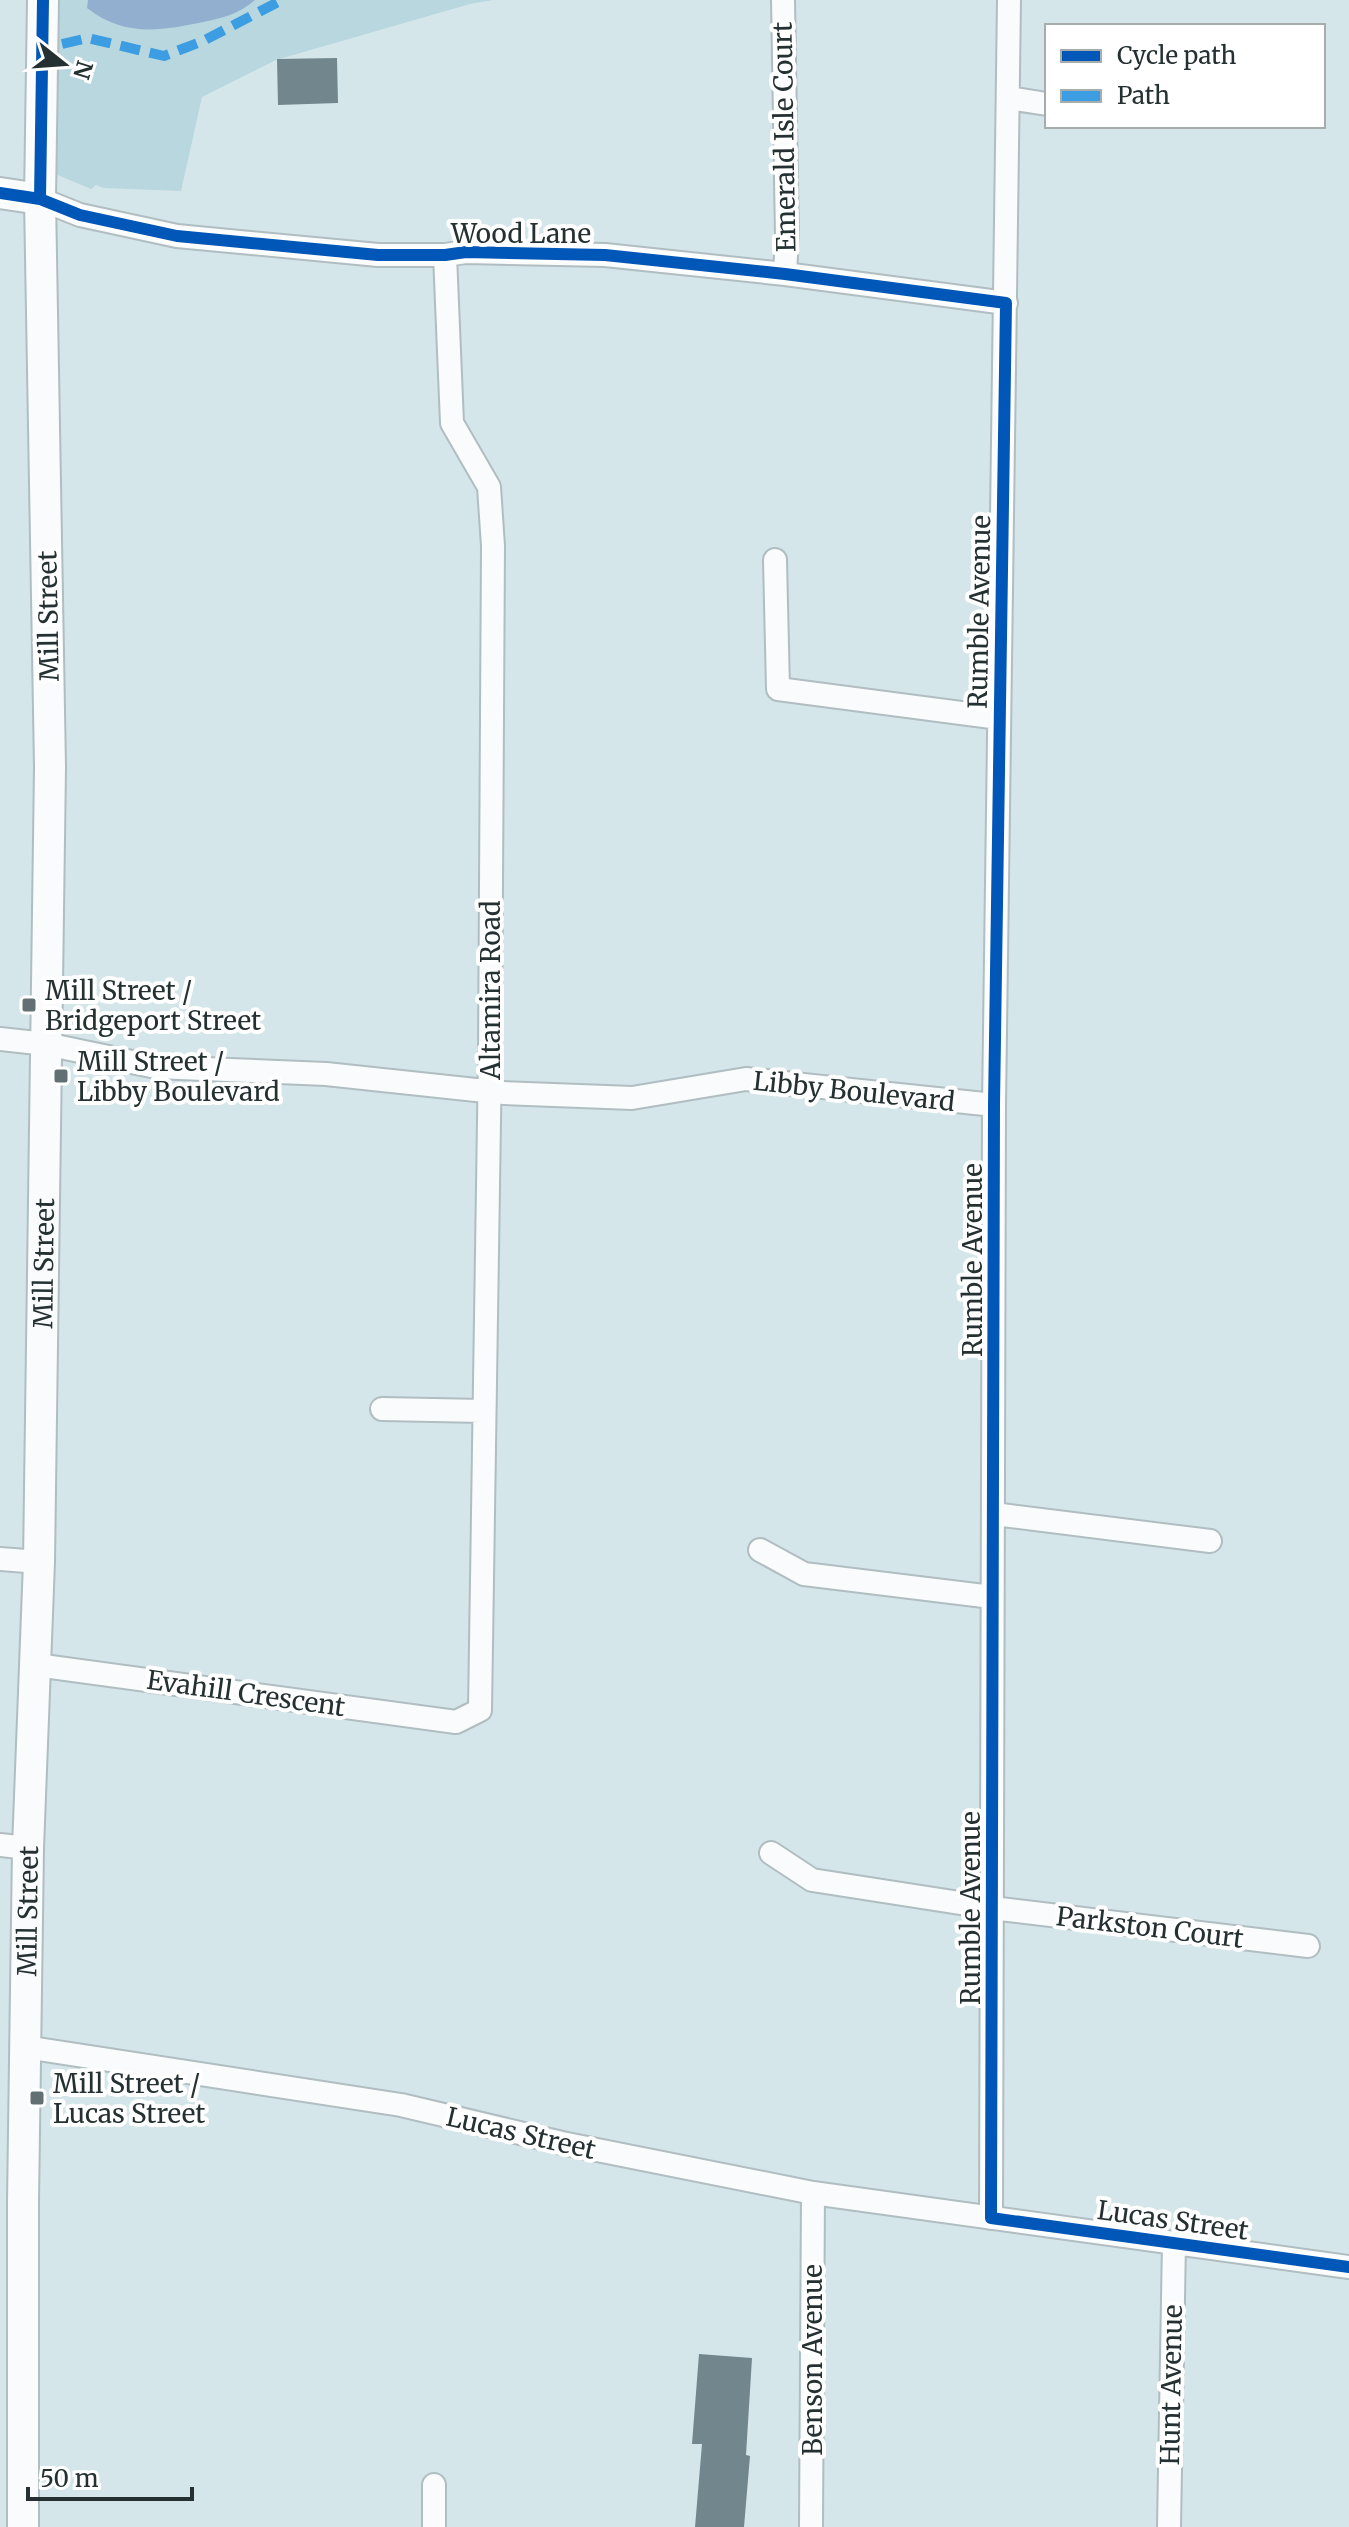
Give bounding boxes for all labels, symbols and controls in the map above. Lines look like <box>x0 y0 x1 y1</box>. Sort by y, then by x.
street label: Emerald Isle Court <box>765 21 803 253</box>
north arrow <box>24 24 104 104</box>
legend <box>1045 24 1325 128</box>
text: Cycle path <box>1117 40 1236 71</box>
text: N <box>67 57 99 83</box>
text: Path <box>1117 80 1170 111</box>
street label: Wood Lane <box>450 217 591 250</box>
street label: Rumble Avenue <box>961 515 997 709</box>
street label: Mill Street <box>30 550 66 682</box>
street label: Altamira Road <box>474 900 507 1081</box>
place label: Mill Street / Bridgeport Street <box>45 974 261 1037</box>
marker: Mill Street / Bridgeport Street <box>20 996 38 1014</box>
place label: Mill Street / Libby Boulevard <box>77 1045 280 1108</box>
street label: Libby Boulevard <box>751 1064 957 1118</box>
marker: Mill Street / Libby Boulevard <box>52 1067 70 1085</box>
street label: Rumble Avenue <box>956 1163 989 1357</box>
street label: Mill Street <box>26 1198 61 1329</box>
street label: Evahill Crescent <box>145 1663 347 1723</box>
street label: Rumble Avenue <box>954 1811 987 2005</box>
street label: Mill Street <box>10 1845 45 1977</box>
street label: Parkston Court <box>1054 1899 1246 1955</box>
place label: Mill Street / Lucas Street <box>53 2067 205 2130</box>
marker: Mill Street / Lucas Street <box>28 2089 46 2107</box>
street label: Lucas Street <box>443 2100 599 2166</box>
street label: Lucas Street <box>1095 2193 1251 2247</box>
street label: Benson Avenue <box>796 2264 829 2456</box>
street label: Hunt Avenue <box>1153 2304 1189 2466</box>
scale bar <box>28 2451 192 2501</box>
text: 50 m <box>40 2463 99 2494</box>

